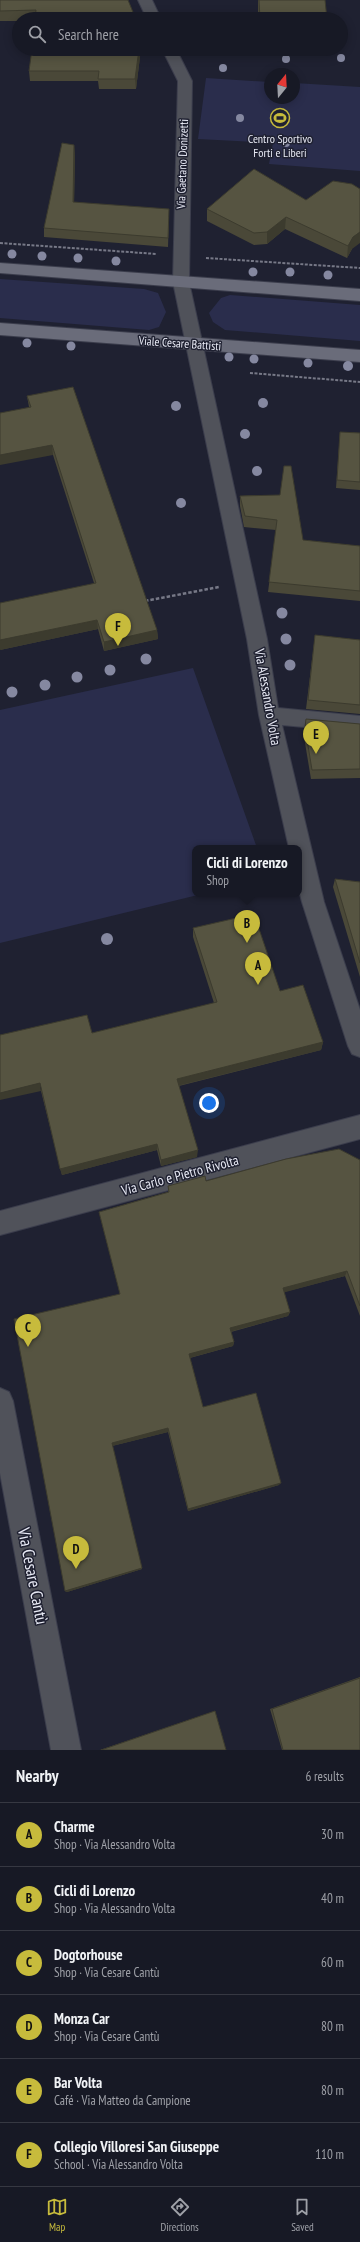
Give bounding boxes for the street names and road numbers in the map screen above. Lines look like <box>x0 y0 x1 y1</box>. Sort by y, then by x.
street label: Via Gaetano Donizetti <box>173 119 191 210</box>
street label: Viale Cesare Battisti <box>137 333 222 353</box>
street label: Via Alessandro Volta <box>250 646 285 747</box>
street label: Via Carlo e Pietro Rivolta <box>118 1151 241 1200</box>
street label: Via Cesare Cantù <box>13 1525 53 1626</box>

